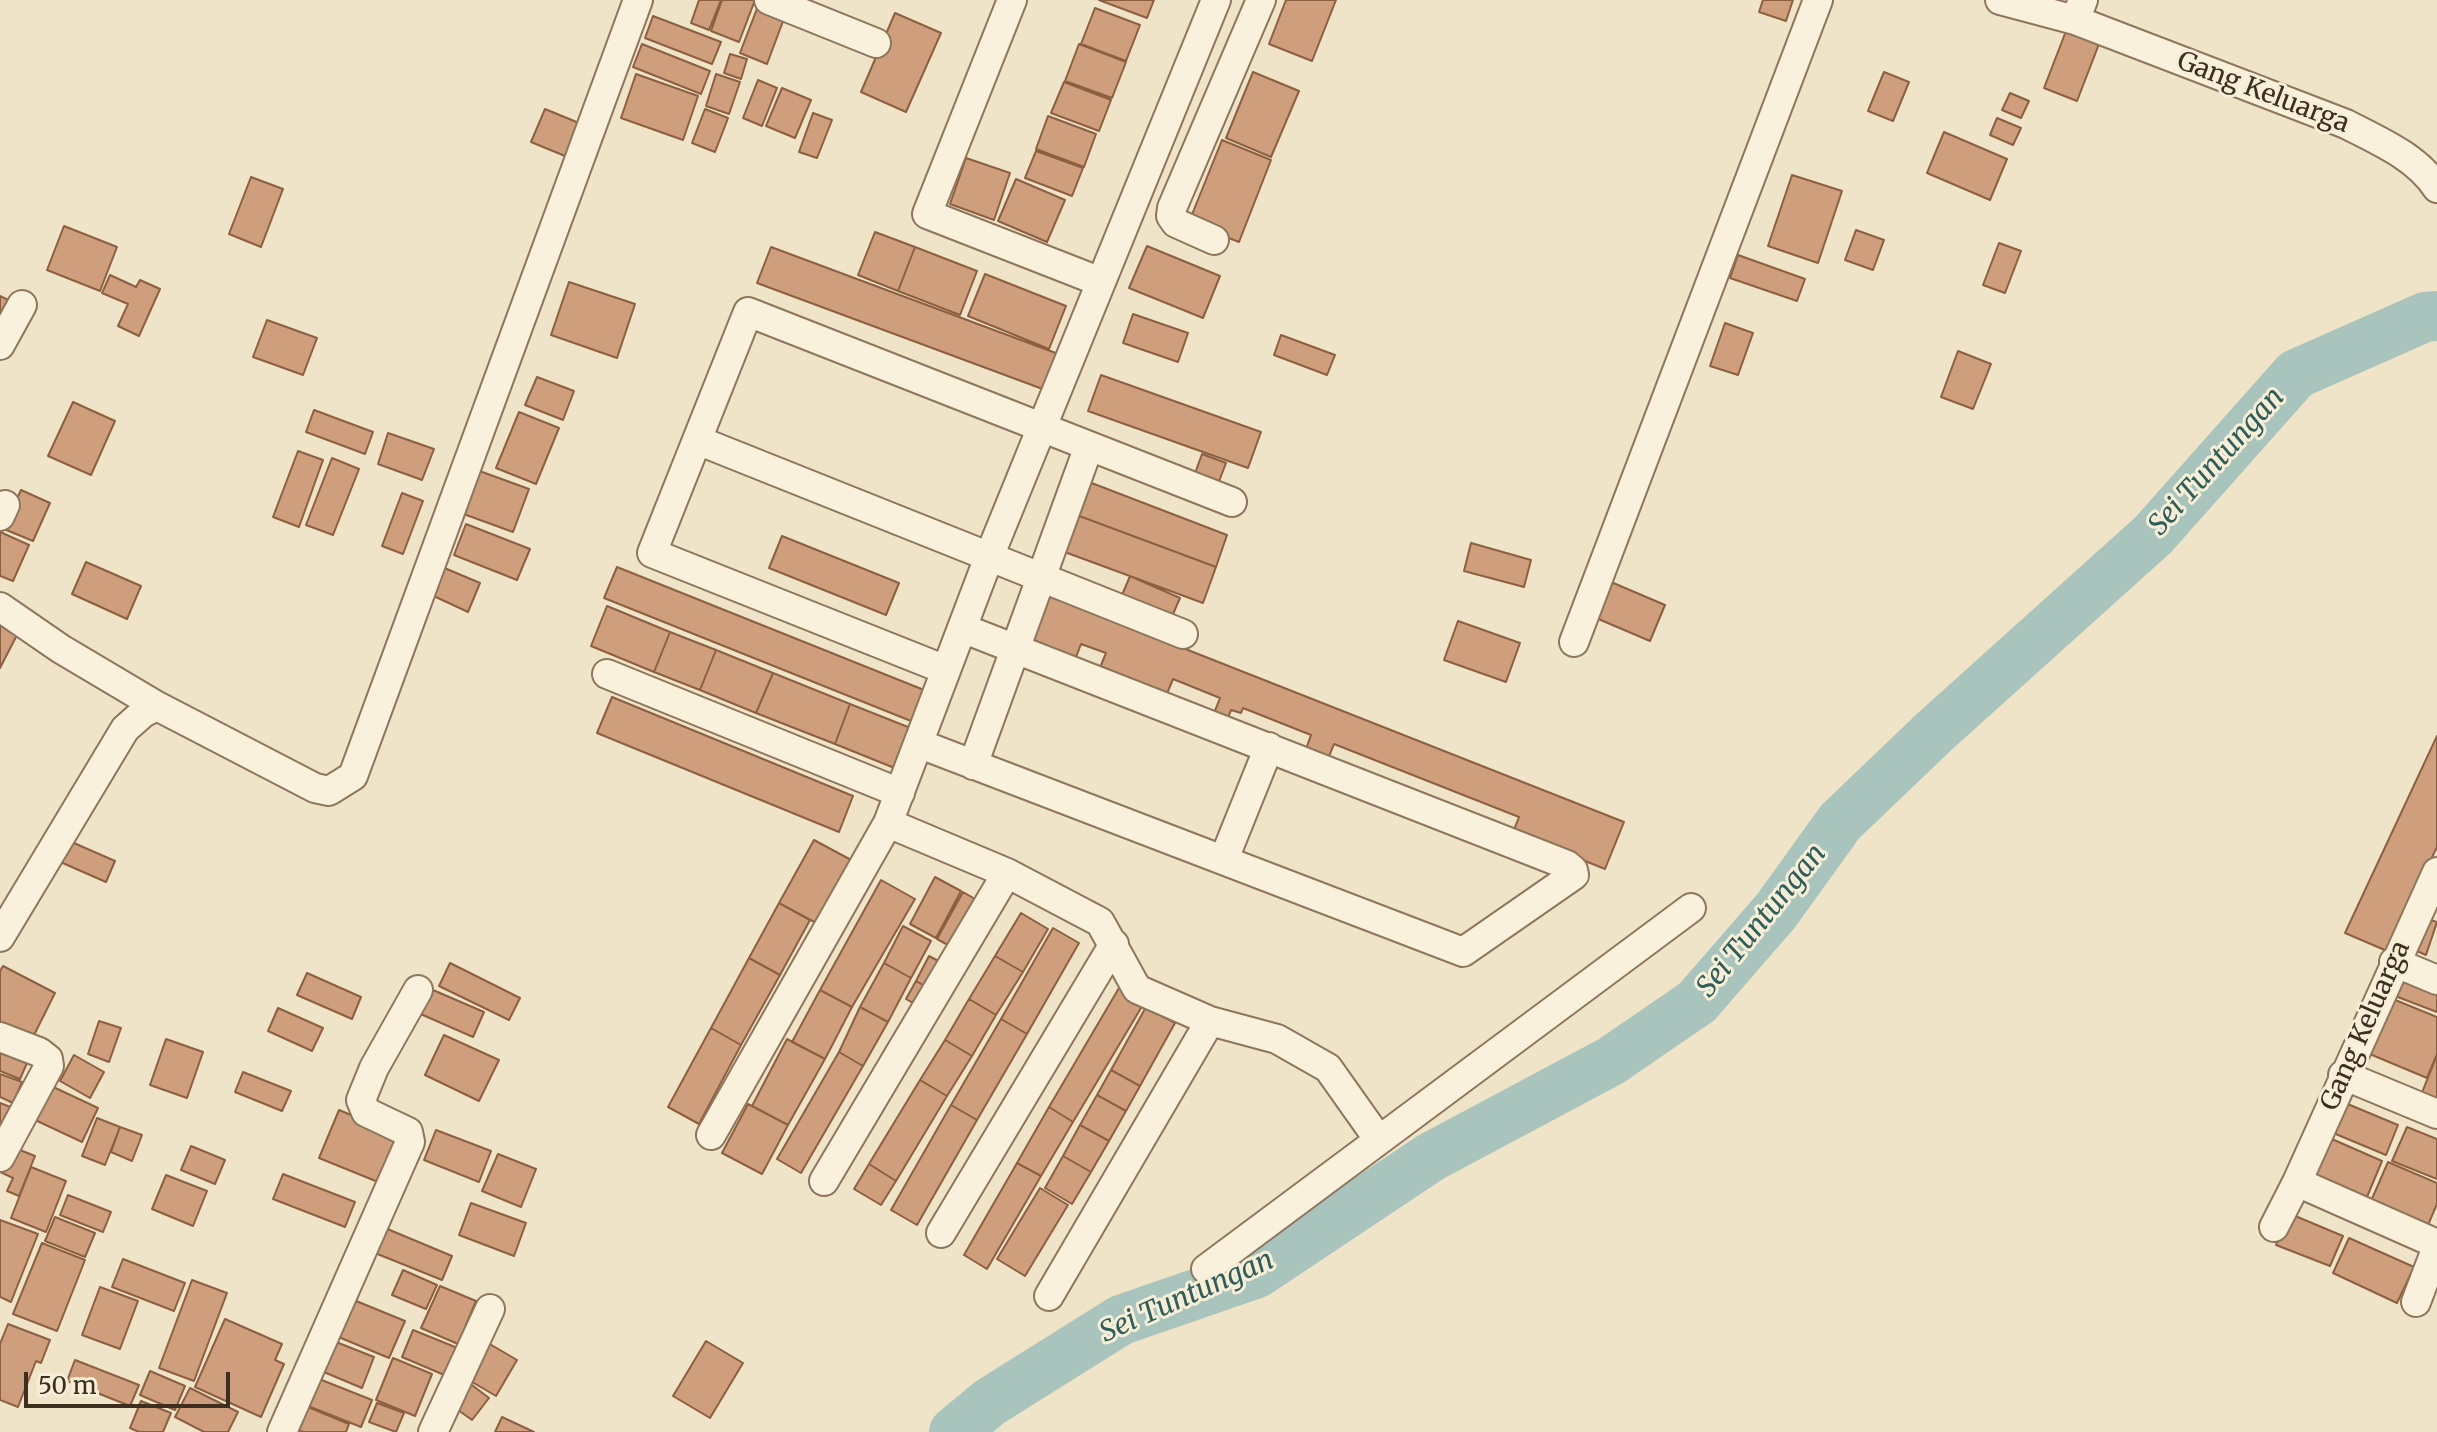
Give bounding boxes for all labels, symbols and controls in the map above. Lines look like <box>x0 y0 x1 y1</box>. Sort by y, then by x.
street label: Gang Keluarga <box>2172 46 2354 140</box>
water label: Sei Tuntungan <box>2142 381 2292 543</box>
water label: Sei Tuntungan <box>1690 838 1834 1004</box>
street label: Gang Keluarga <box>2315 937 2417 1115</box>
water label: Sei Tuntungan <box>1095 1244 1279 1350</box>
scale bar <box>28 1356 234 1406</box>
text: 50 m <box>38 1370 97 1401</box>

